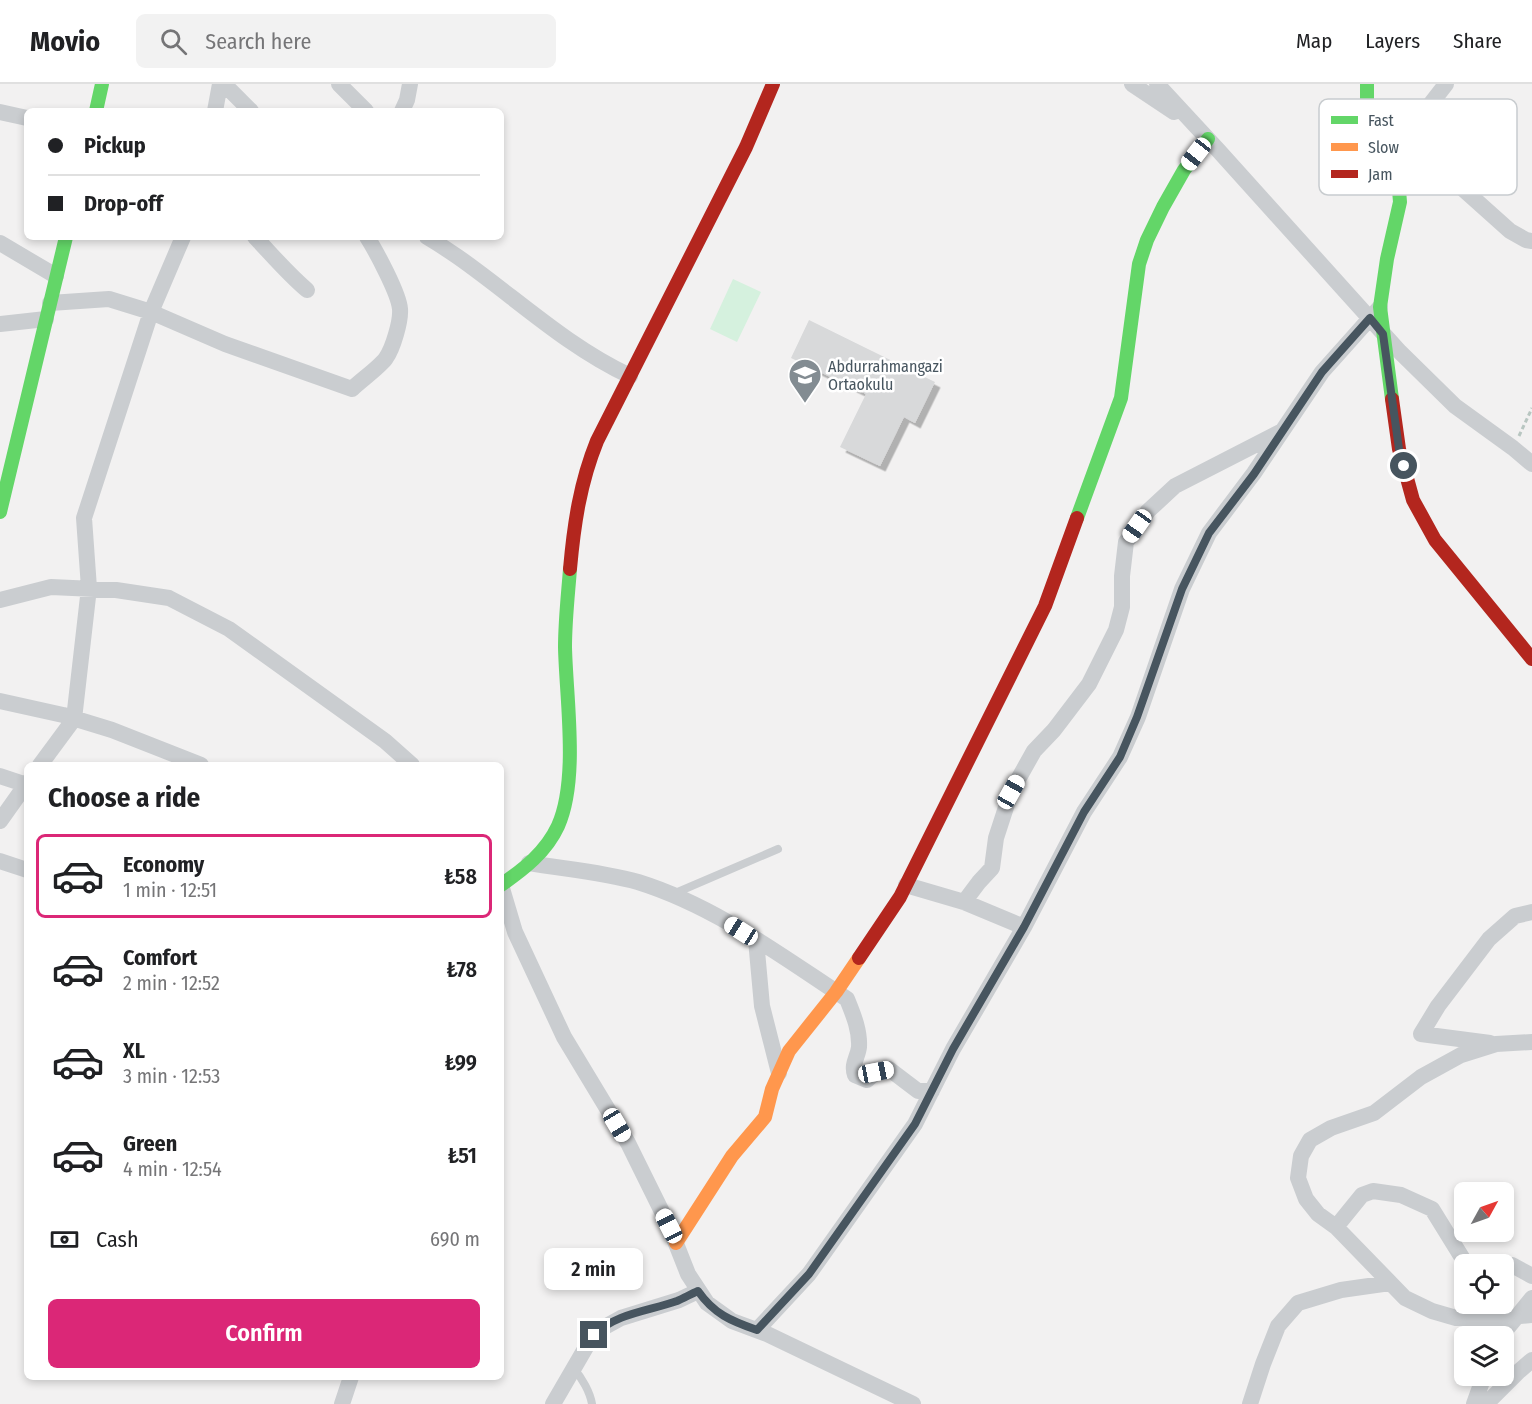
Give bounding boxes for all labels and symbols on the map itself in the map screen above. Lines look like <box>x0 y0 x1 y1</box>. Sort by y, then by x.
legend <box>1319 99 1517 195</box>
text: Fast <box>1368 111 1395 130</box>
car <box>1178 134 1214 174</box>
text: Slow <box>1368 138 1399 157</box>
text: Jam <box>1368 165 1393 184</box>
school or university icon: Abdurrahmangazi Ortaokulu <box>787 357 823 404</box>
place label: Abdurrahmangazi Ortaokulu <box>828 357 943 394</box>
route start <box>1390 452 1417 479</box>
car <box>1119 506 1155 546</box>
car <box>994 772 1028 812</box>
car <box>721 914 761 948</box>
car <box>857 1060 895 1084</box>
car <box>600 1105 634 1145</box>
north arrow <box>1454 1182 1514 1242</box>
car <box>653 1206 685 1246</box>
callout: 2 min <box>544 1248 644 1290</box>
route end <box>580 1321 607 1348</box>

